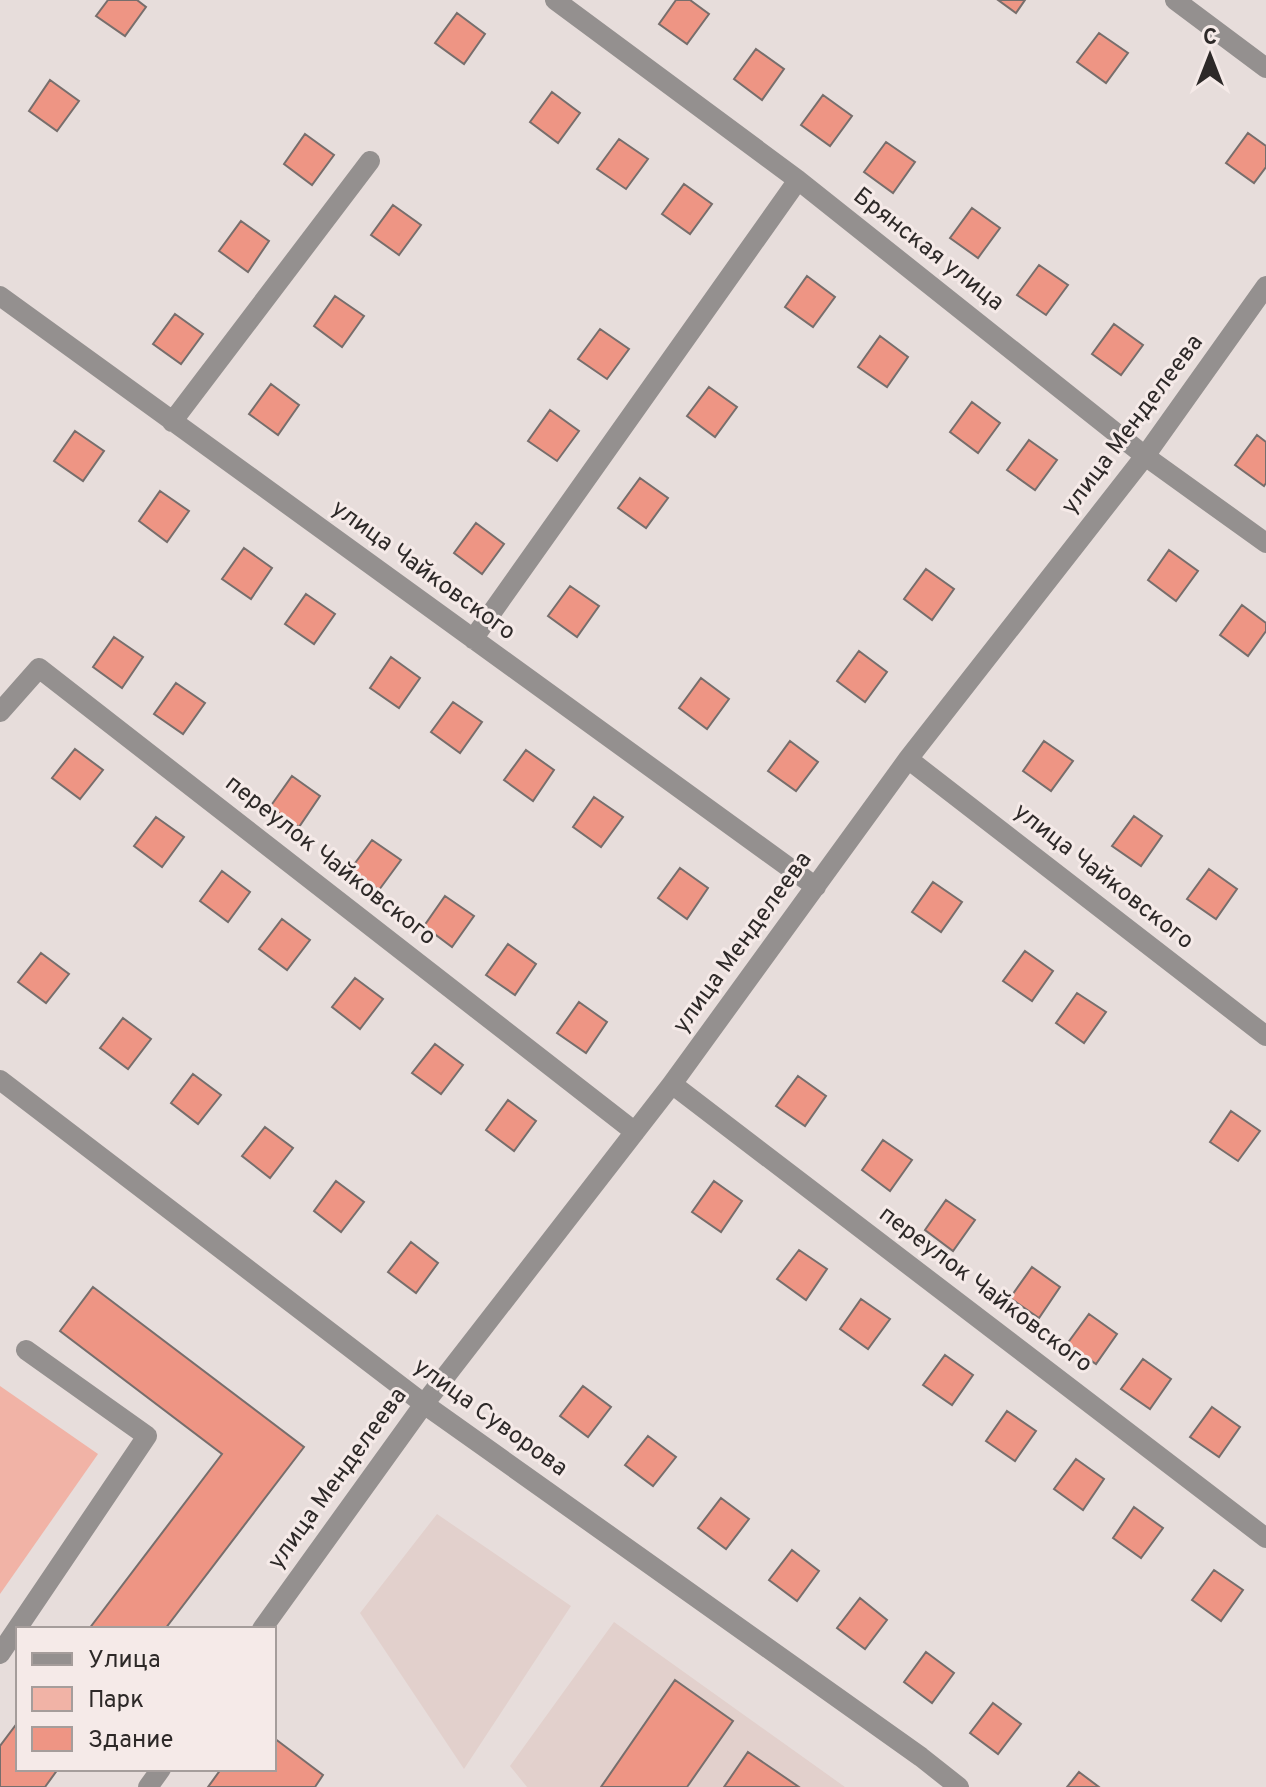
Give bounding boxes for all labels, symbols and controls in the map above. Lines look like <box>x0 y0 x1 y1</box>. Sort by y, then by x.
north arrow <box>1170 16 1250 96</box>
text: С <box>1203 25 1217 52</box>
street label: Брянская улица <box>846 182 1010 318</box>
street label: улица Менделеева <box>1056 329 1210 521</box>
street label: улица Чайковского <box>325 494 521 648</box>
street label: переулок Чайковского <box>218 769 442 953</box>
street label: улица Чайковского <box>1007 797 1199 957</box>
street label: улица Менделеева <box>667 846 819 1040</box>
street label: переулок Чайковского <box>872 1200 1098 1380</box>
street label: улица Суворова <box>407 1352 573 1484</box>
street label: улица Менделеева <box>262 1382 414 1576</box>
legend <box>16 1627 276 1771</box>
text: Улица <box>88 1646 161 1676</box>
text: Парк <box>88 1686 144 1716</box>
text: Здание <box>88 1726 174 1756</box>

